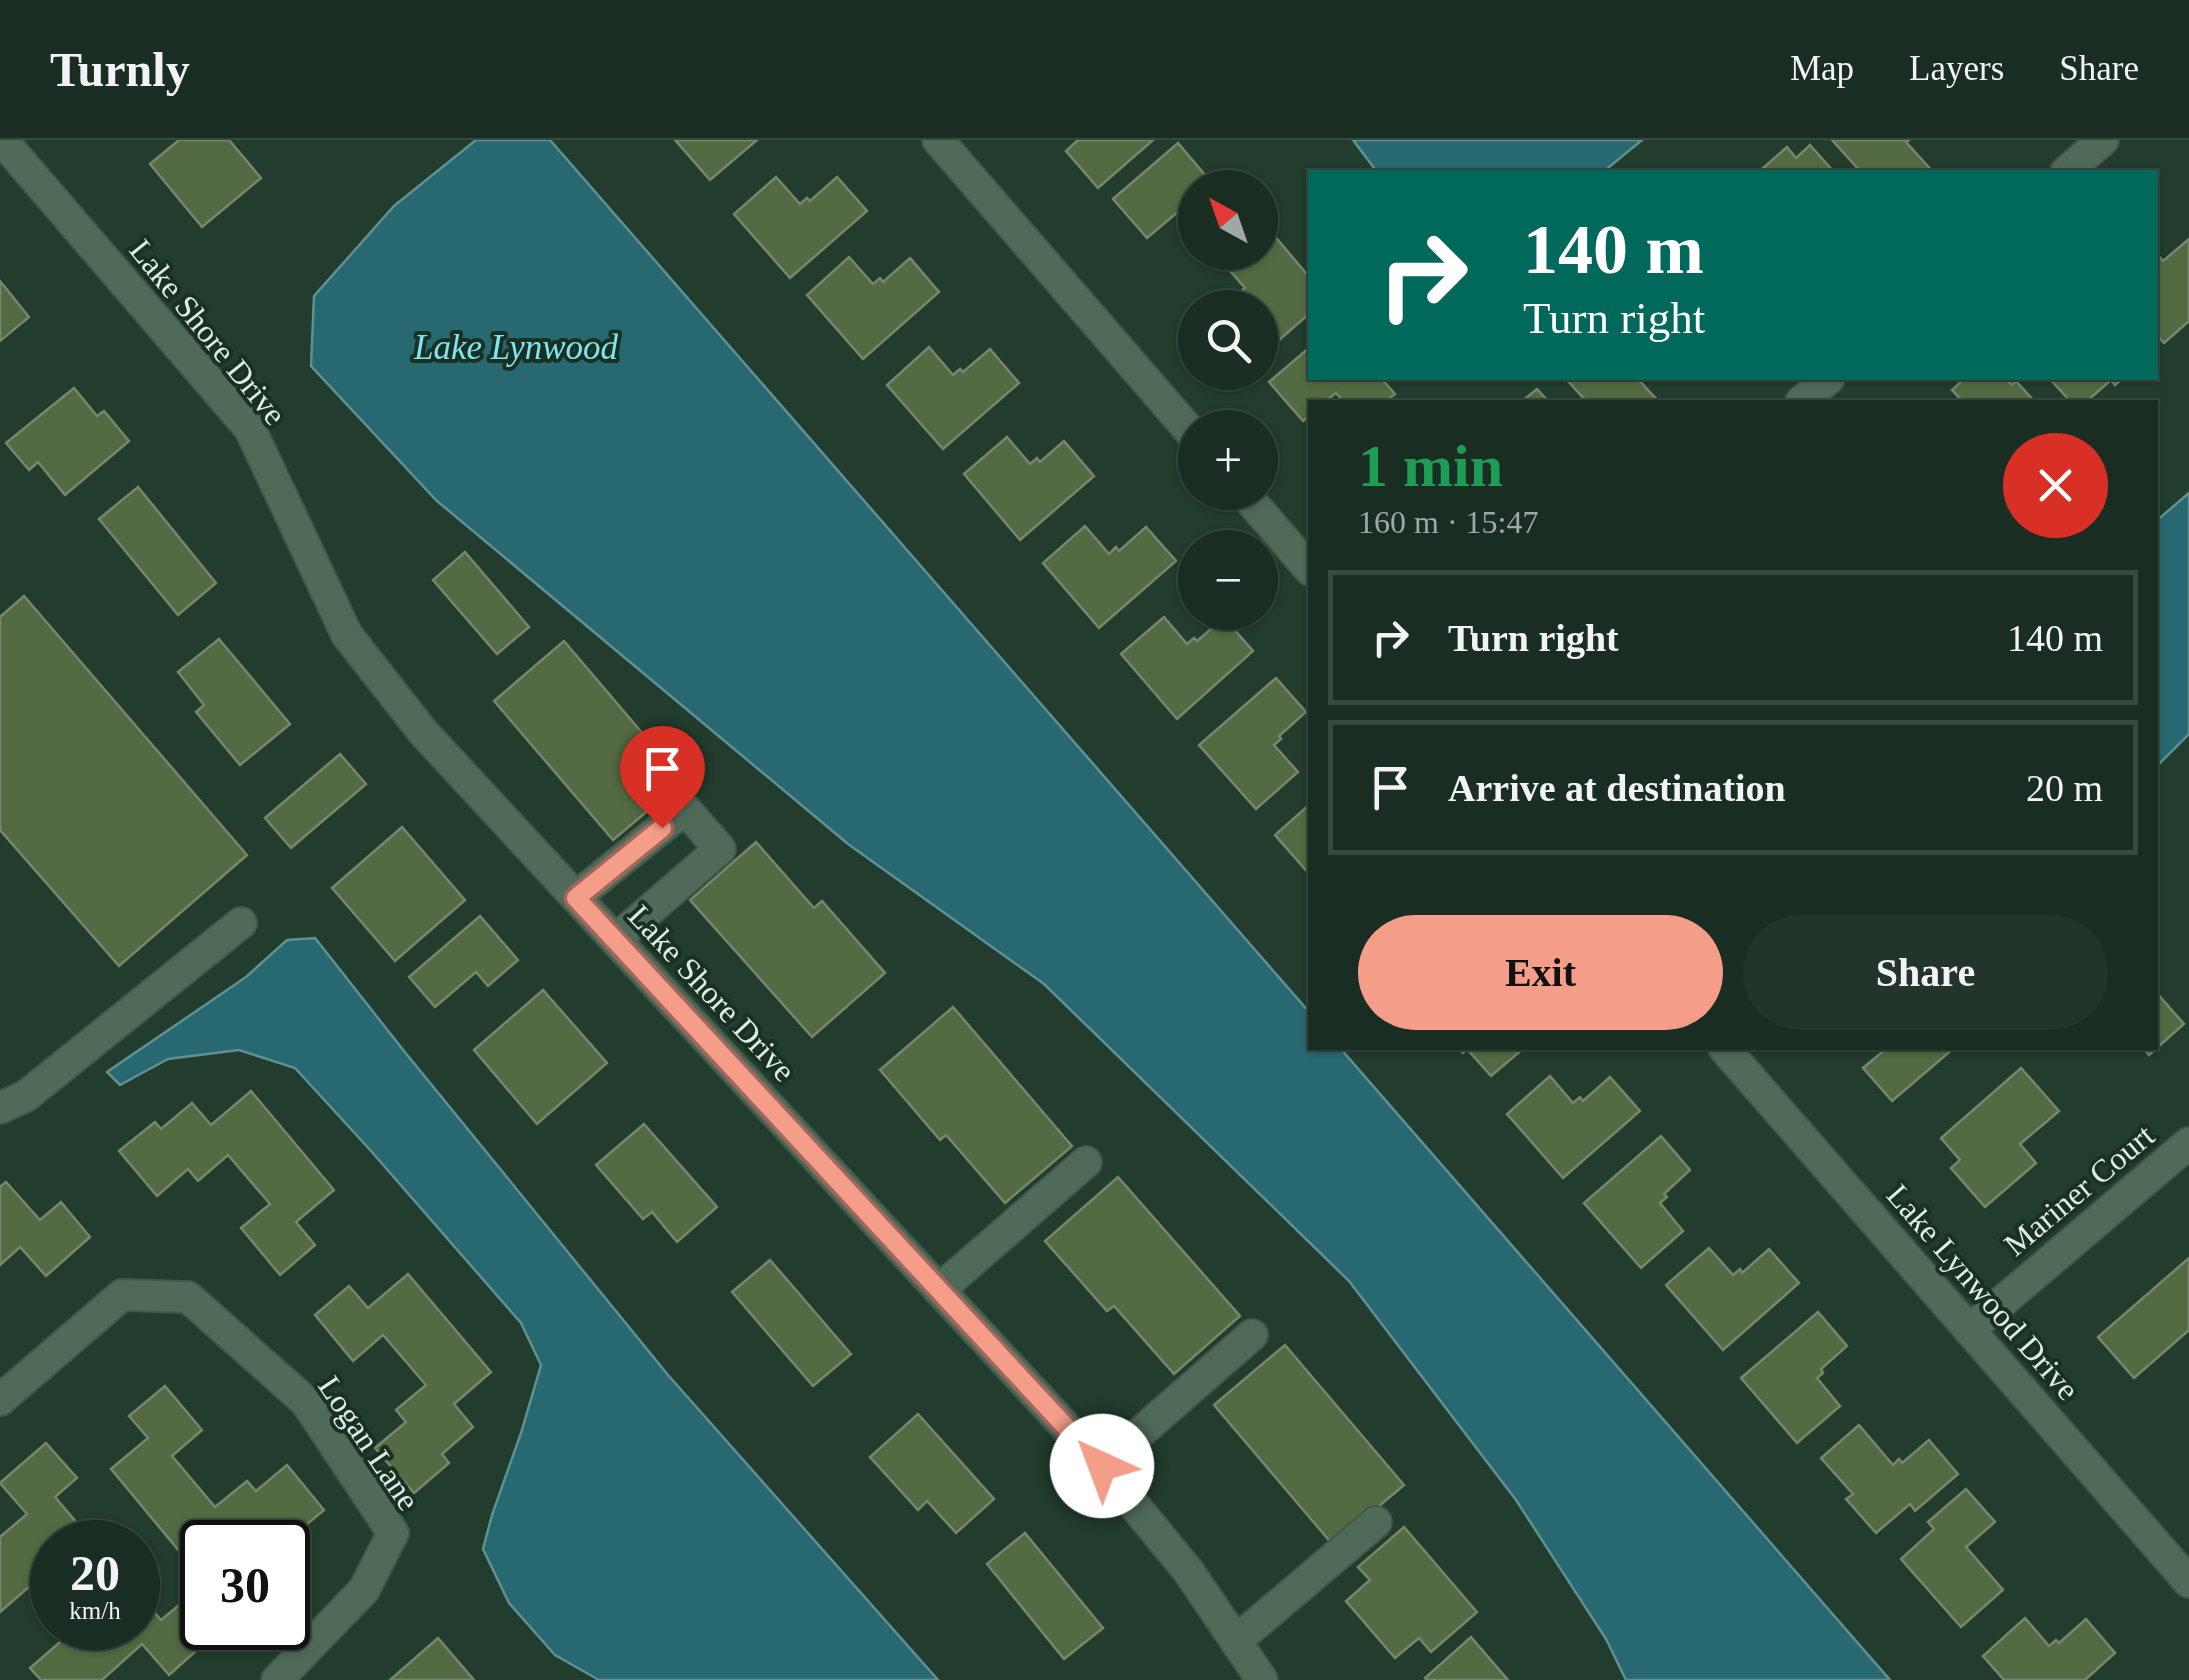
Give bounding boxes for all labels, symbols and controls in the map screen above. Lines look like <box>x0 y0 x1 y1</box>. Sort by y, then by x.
text: Turnly <box>50 43 190 96</box>
text: Map <box>1790 49 1854 88</box>
text: Layers <box>1909 49 2004 88</box>
text: Share <box>2059 49 2139 88</box>
north arrow <box>1178 170 1278 270</box>
map controls <box>1178 170 1278 630</box>
icon: right <box>1358 210 1488 340</box>
text: 140 m <box>1523 211 1704 288</box>
street label: Lake Shore Drive <box>122 232 294 432</box>
button: search <box>1178 290 1278 390</box>
text: Turn right <box>1523 293 1705 343</box>
water label: Lake Lynwood <box>413 328 619 367</box>
button: + <box>1178 410 1278 510</box>
text: 1 min <box>1358 433 1503 499</box>
button: close <box>2003 433 2108 538</box>
text: 160 m · 15:47 <box>1358 504 1538 540</box>
button: − <box>1178 530 1278 630</box>
icon: right <box>1363 610 1418 665</box>
text: Turn right <box>1448 617 1619 659</box>
text: 140 m <box>2007 617 2103 659</box>
pin <box>620 726 705 829</box>
icon: arrive <box>635 741 690 796</box>
icon: arrive <box>1363 760 1418 815</box>
text: Arrive at destination <box>1448 767 1786 809</box>
text: 20 m <box>2026 767 2103 809</box>
street label: Lake Shore Drive <box>621 898 803 1088</box>
button: Exit <box>1358 915 1723 1030</box>
button: Share <box>1743 915 2108 1030</box>
street label: Mariner Court <box>1997 1117 2161 1263</box>
street label: Lake Lynwood Drive <box>1880 1177 2086 1407</box>
street label: Logan Lane <box>311 1369 427 1517</box>
position arrow <box>1050 1414 1154 1518</box>
speed limit sign: 30 <box>180 1520 310 1650</box>
text: 20 <box>70 1545 120 1601</box>
text: km/h <box>69 1597 121 1624</box>

